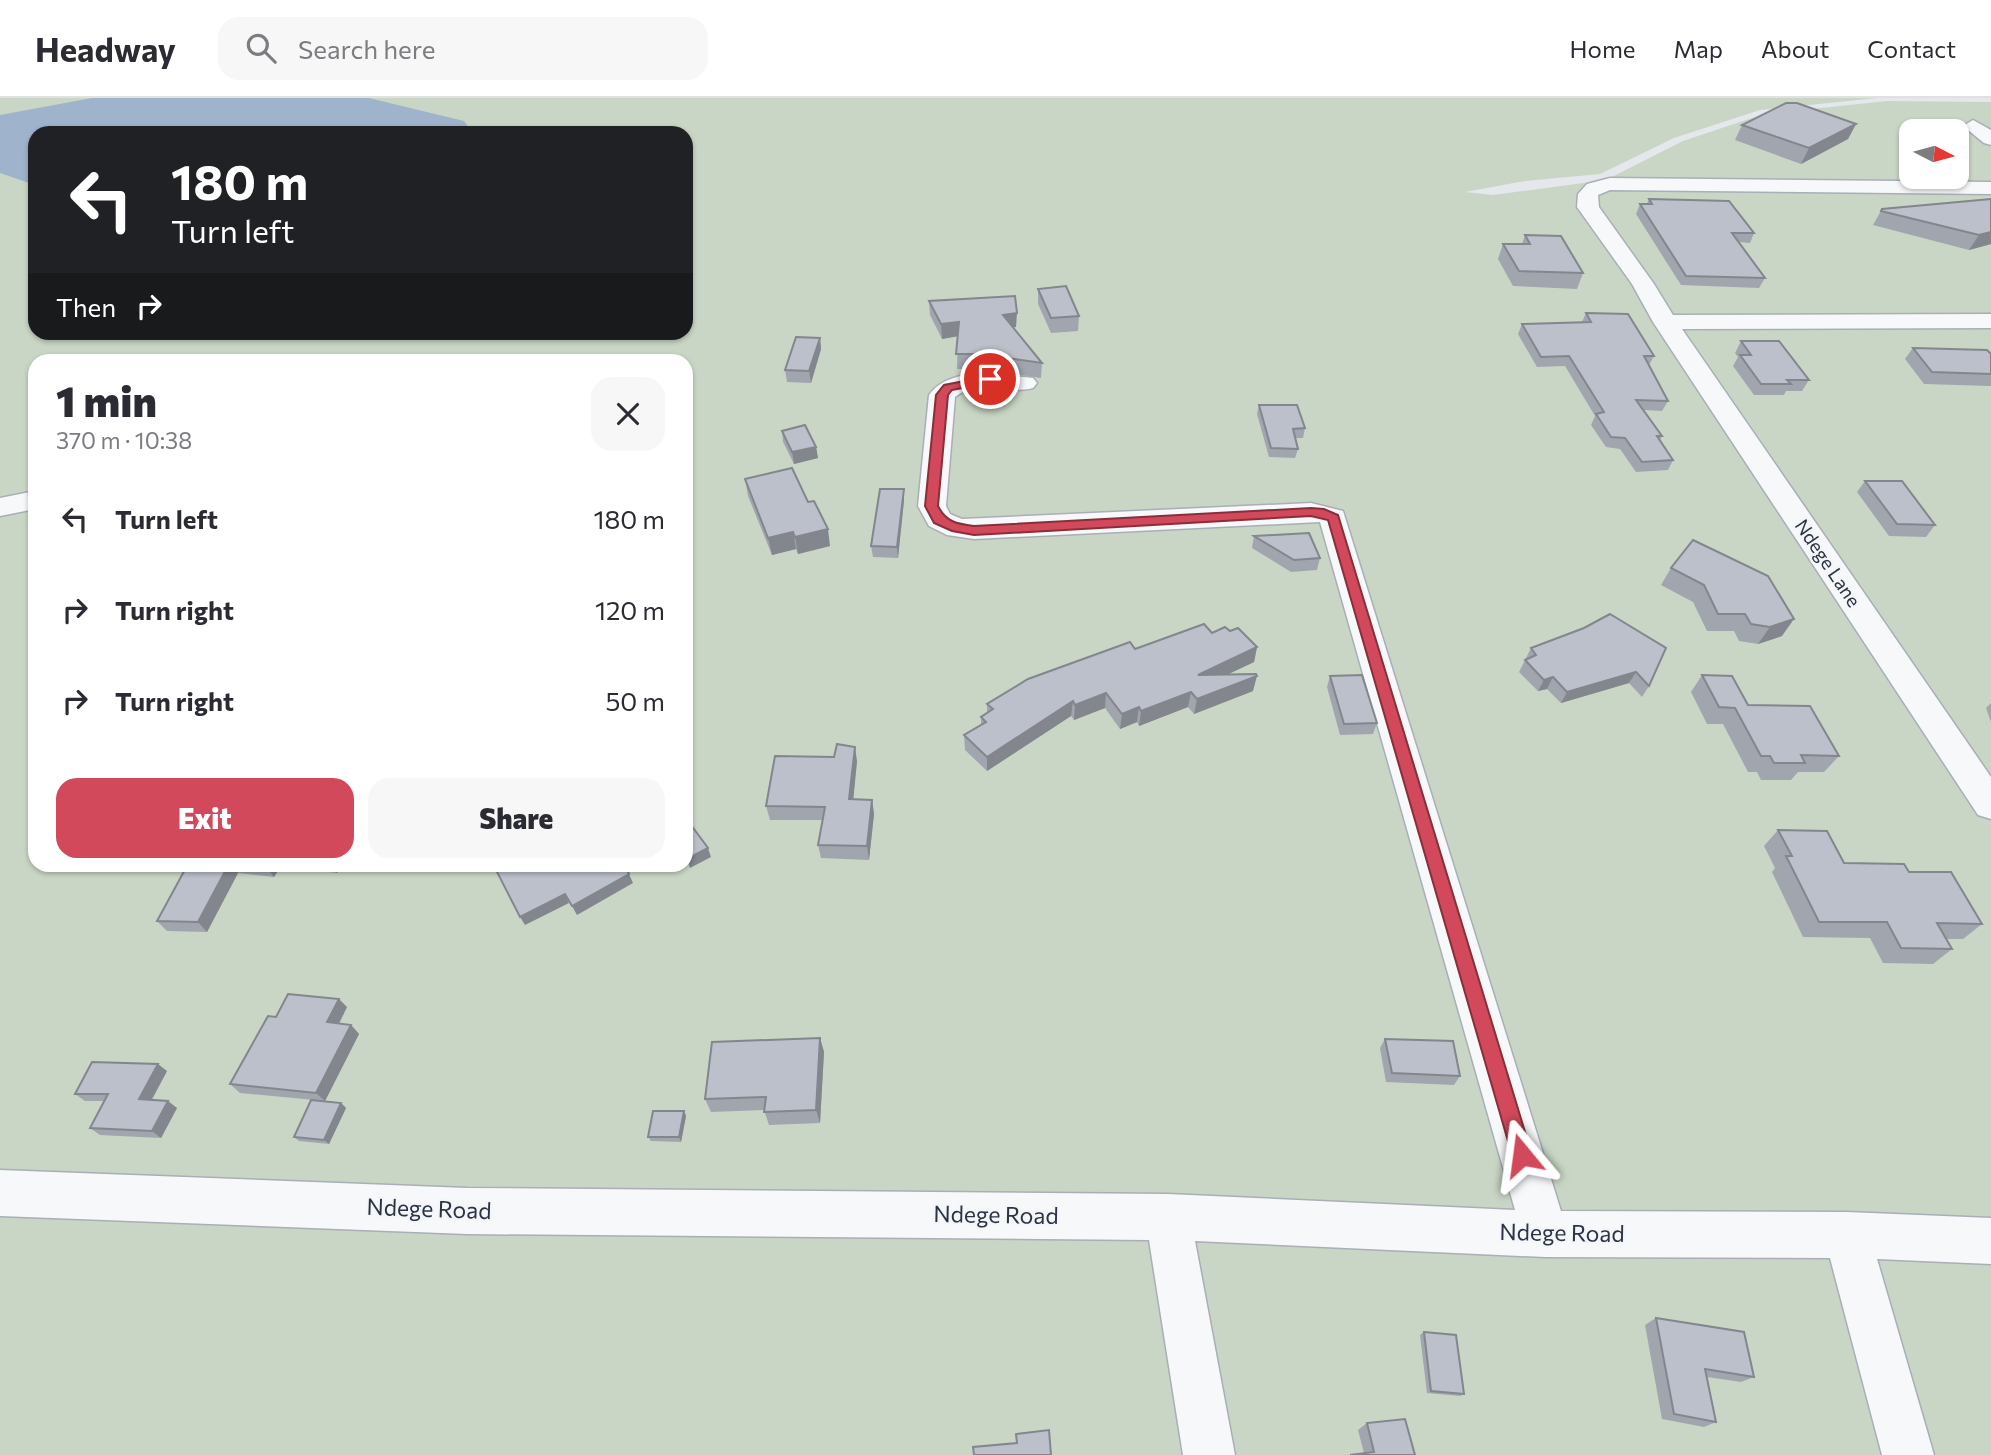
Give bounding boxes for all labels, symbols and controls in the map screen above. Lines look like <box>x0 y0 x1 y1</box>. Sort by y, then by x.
search box <box>218 17 708 80</box>
text: Headway <box>35 28 176 69</box>
icon: search <box>242 29 280 67</box>
text: Search here <box>298 33 436 64</box>
text: Home <box>1570 34 1636 63</box>
text: Map <box>1674 34 1723 63</box>
text: About <box>1761 34 1829 63</box>
text: Contact <box>1867 34 1956 63</box>
north arrow <box>1899 119 1969 189</box>
map controls <box>1899 119 1969 189</box>
text: 180 m <box>171 150 308 210</box>
icon: left <box>56 154 147 245</box>
text: Turn left <box>171 210 295 250</box>
icon: right <box>130 287 168 325</box>
text: Then <box>56 291 116 322</box>
pin <box>960 349 1020 409</box>
icon: arrive <box>971 360 1009 398</box>
text: 1 min <box>56 374 157 426</box>
button: close <box>591 377 665 451</box>
text: 370 m · 10:38 <box>56 426 192 454</box>
icon: left <box>56 500 94 538</box>
text: Turn left <box>115 503 218 534</box>
text: 180 m <box>593 503 665 534</box>
street label: Ndege Lane <box>1791 514 1866 611</box>
icon: right <box>56 591 94 629</box>
text: Turn right <box>115 594 234 625</box>
text: 120 m <box>595 594 665 625</box>
icon: right <box>56 682 94 720</box>
text: Turn right <box>115 685 234 716</box>
text: 50 m <box>605 685 665 716</box>
button: Exit <box>56 778 354 858</box>
button: Share <box>368 778 665 858</box>
position arrow <box>1485 1118 1559 1192</box>
street label: Ndege Road <box>366 1192 492 1224</box>
street label: Ndege Road <box>933 1199 1059 1229</box>
street label: Ndege Road <box>1499 1217 1625 1247</box>

